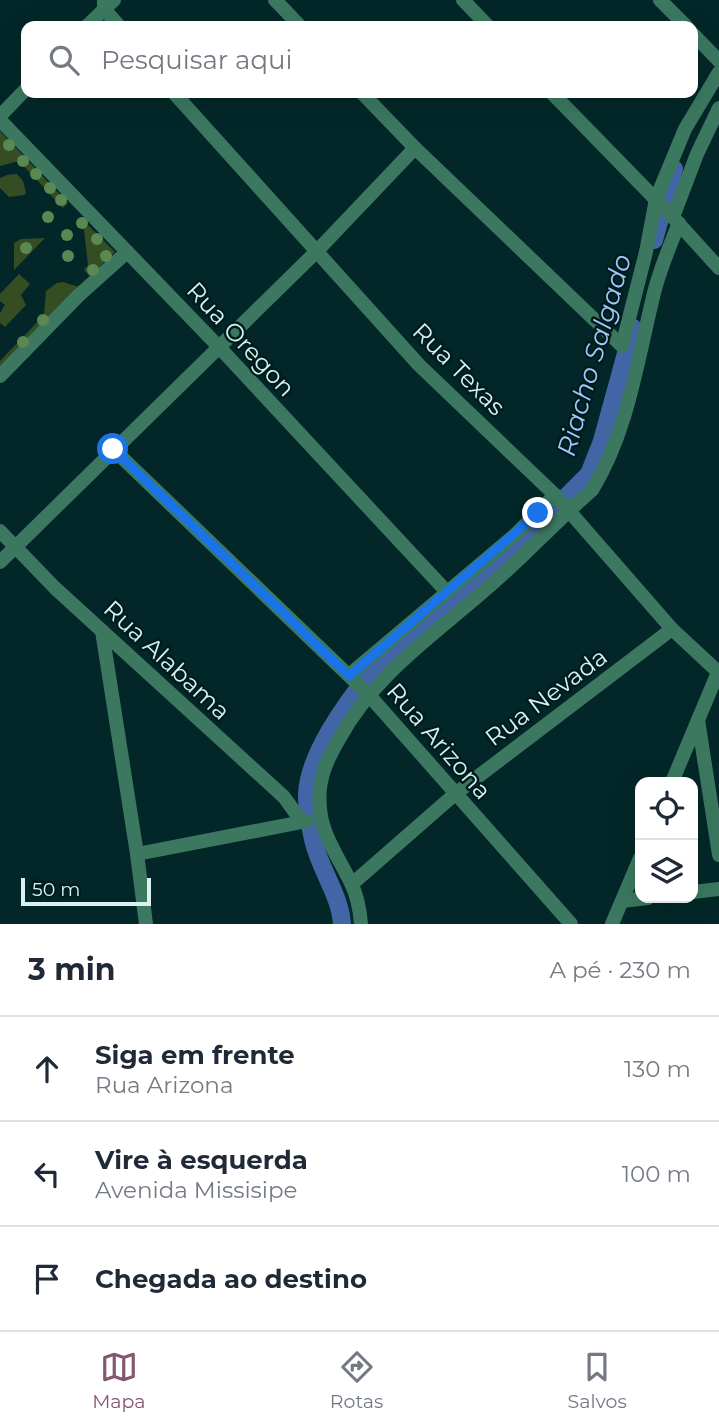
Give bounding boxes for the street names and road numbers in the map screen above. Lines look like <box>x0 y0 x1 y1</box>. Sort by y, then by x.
street label: Rua Oregon <box>181 276 301 402</box>
street label: Rua Texas <box>407 317 511 421</box>
street label: Rua Alabama <box>98 594 236 726</box>
street label: Rua Nevada <box>479 642 613 752</box>
street label: Rua Arizona <box>381 677 497 805</box>

